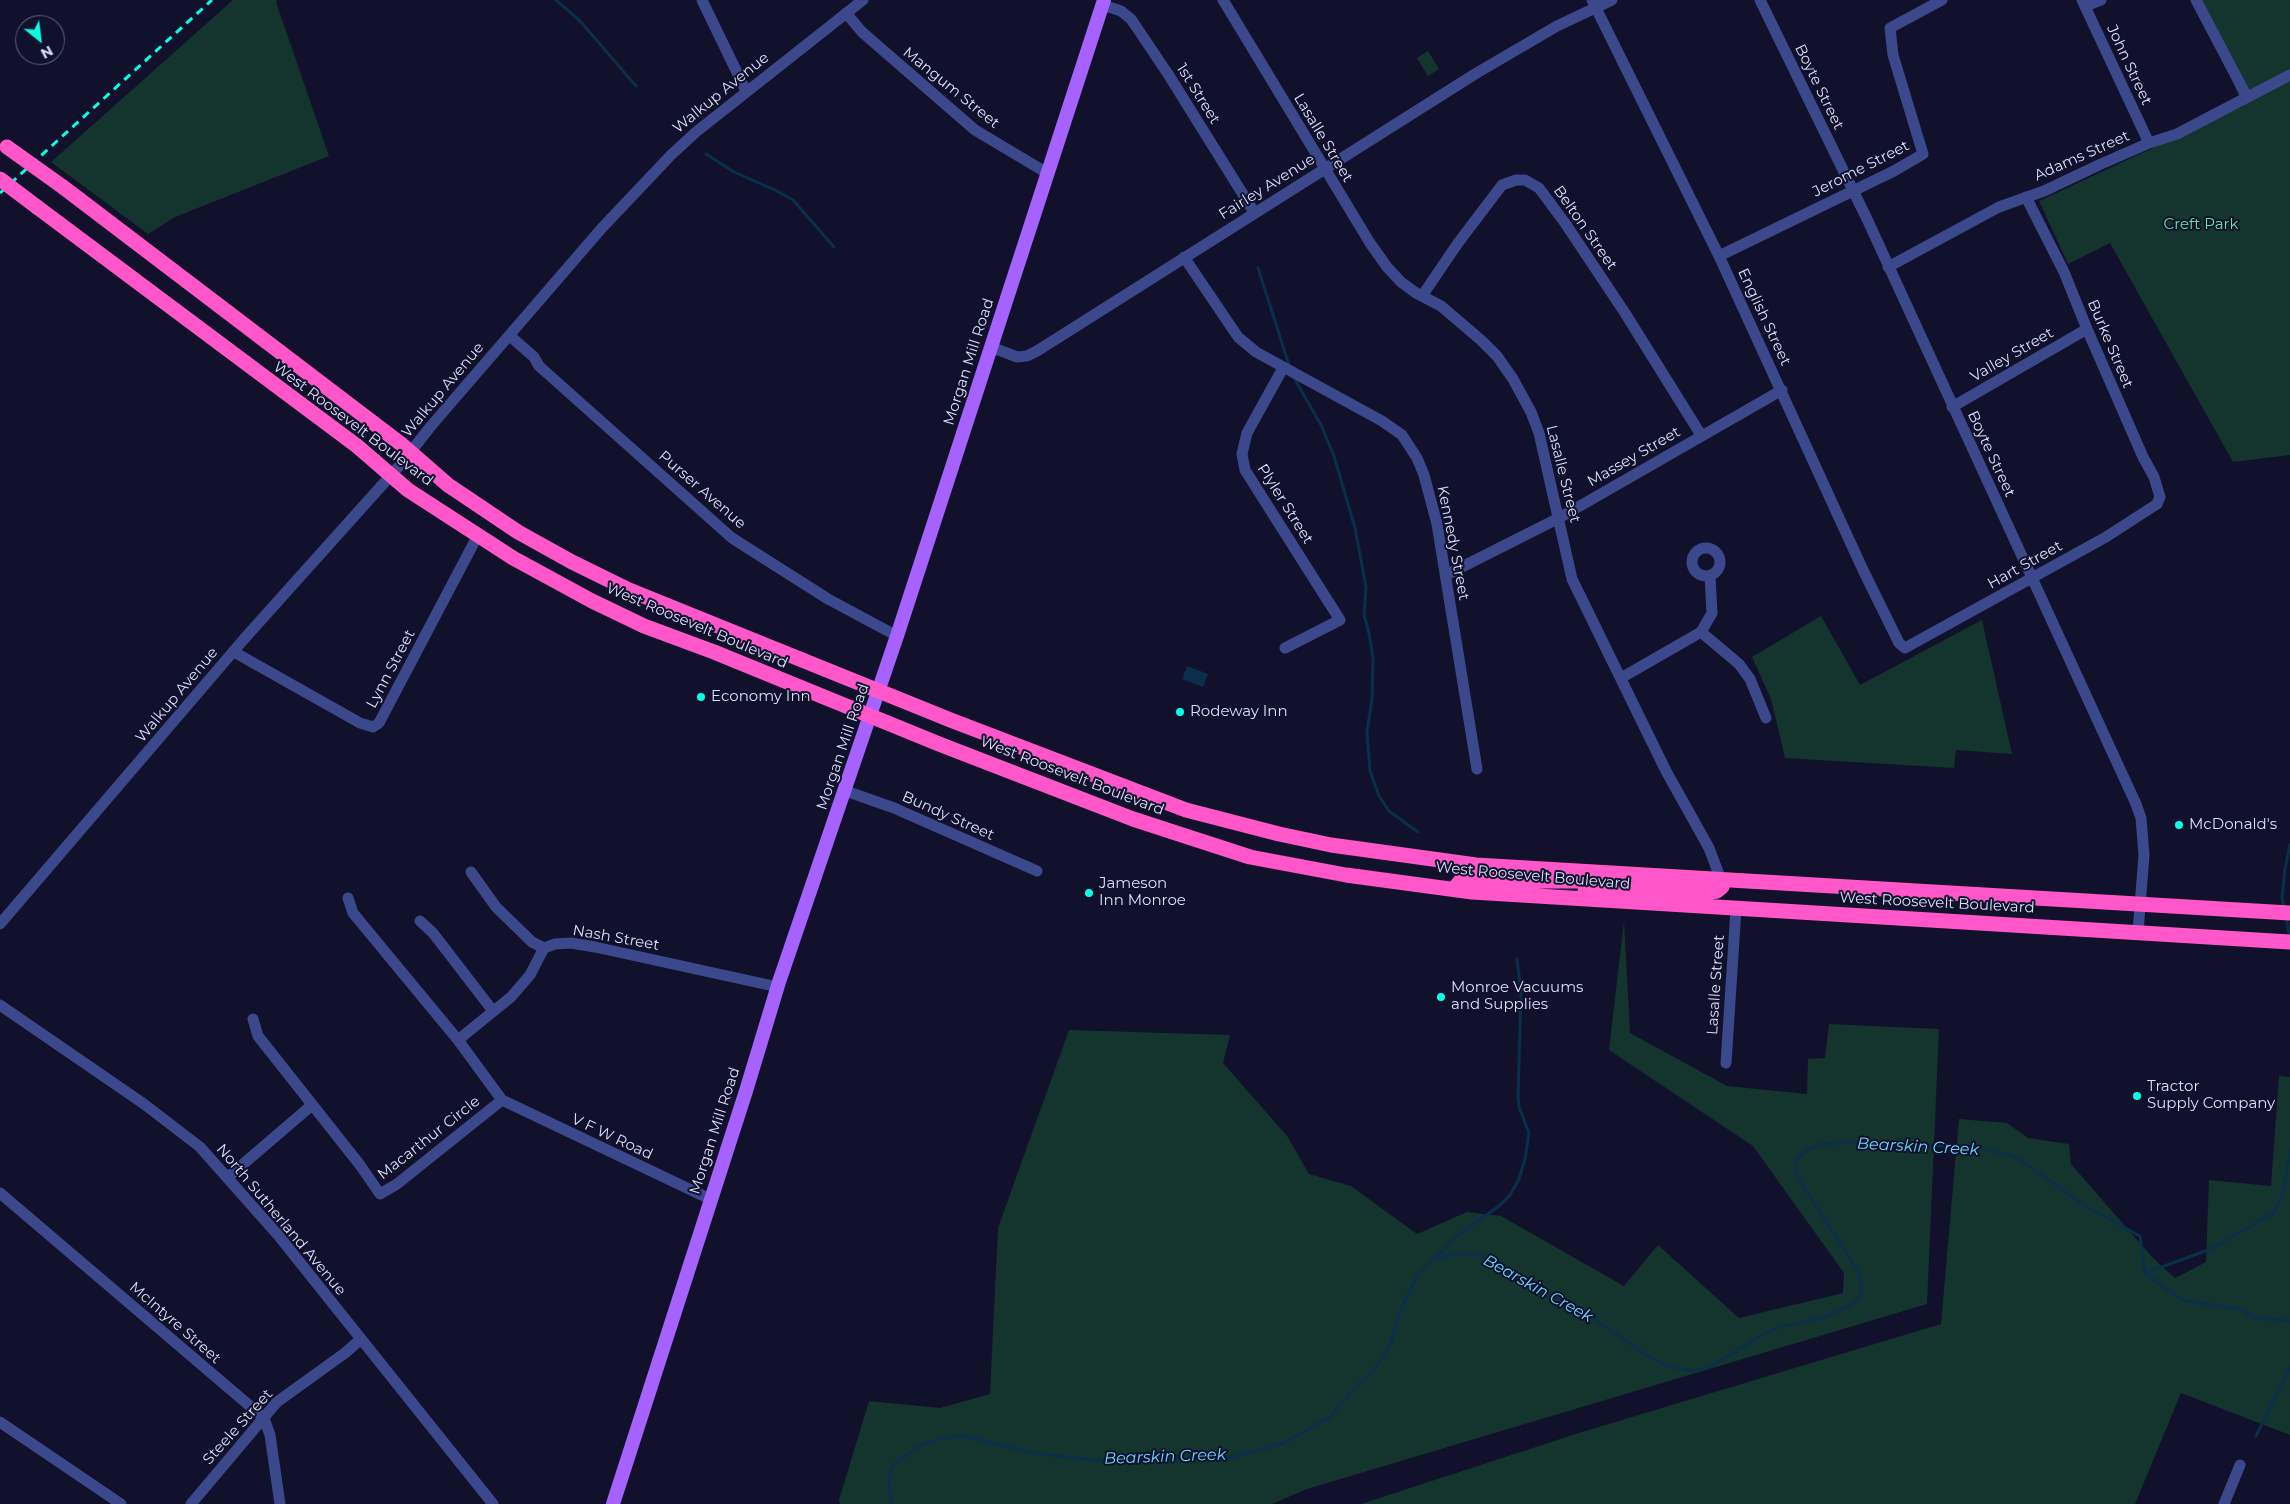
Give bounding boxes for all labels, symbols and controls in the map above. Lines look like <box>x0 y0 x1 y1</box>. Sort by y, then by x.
north arrow <box>15 15 65 65</box>
street label: John Street <box>2103 22 2155 108</box>
street label: Boyte Street <box>1791 41 1847 133</box>
text: N <box>37 42 56 63</box>
street label: Mangum Street <box>899 44 1003 132</box>
street label: Walkup Avenue <box>669 49 773 137</box>
street label: 1st Street <box>1172 60 1224 128</box>
street label: Lasalle Street <box>1289 90 1357 186</box>
street label: Adams Street <box>2032 127 2132 185</box>
street label: Jerome Street <box>1810 137 1912 201</box>
street label: Fairley Avenue <box>1216 150 1318 224</box>
street label: Belton Street <box>1549 182 1621 274</box>
park label: Creft Park <box>2164 216 2238 234</box>
street label: English Street <box>1734 265 1794 369</box>
street label: Morgan Mill Road <box>940 296 998 428</box>
street label: Burke Street <box>2083 297 2137 391</box>
street label: Valley Street <box>1967 324 2057 386</box>
street label: Walkup Avenue <box>398 339 488 441</box>
street label: West Roosevelt Boulevard <box>270 358 436 490</box>
street label: Boyte Street <box>1963 408 2019 500</box>
street label: Lasalle Street <box>1542 423 1584 525</box>
street label: Massey Street <box>1584 423 1684 491</box>
street label: Purser Avenue <box>655 447 749 533</box>
street label: Plyler Street <box>1253 461 1317 547</box>
street label: Kennedy Street <box>1433 484 1473 602</box>
street label: Hart Street <box>1984 537 2066 593</box>
street label: West Roosevelt Boulevard <box>604 580 790 672</box>
street label: Lynn Street <box>363 627 419 711</box>
street label: Walkup Avenue <box>132 644 222 746</box>
street label: Morgan Mill Road <box>813 682 873 812</box>
place label: Economy Inn <box>711 688 811 706</box>
marker: Economy Inn <box>695 691 707 703</box>
place label: Rodeway Inn <box>1190 703 1288 721</box>
marker: Rodeway Inn <box>1174 706 1186 718</box>
street label: West Roosevelt Boulevard <box>978 733 1166 819</box>
street label: Bundy Street <box>899 788 997 844</box>
place label: McDonald's <box>2189 816 2277 834</box>
marker: McDonald's <box>2173 819 2185 831</box>
street label: West Roosevelt Boulevard <box>1435 859 1631 893</box>
place label: Jameson Inn Monroe <box>1099 875 1186 910</box>
marker: Jameson Inn Monroe <box>1083 887 1095 899</box>
street label: West Roosevelt Boulevard <box>1839 889 2035 917</box>
street label: Nash Street <box>571 922 661 954</box>
street label: Lasalle Street <box>1704 934 1728 1036</box>
place label: Monroe Vacuums and Supplies <box>1451 979 1583 1014</box>
marker: Monroe Vacuums and Supplies <box>1435 991 1447 1003</box>
street label: Morgan Mill Road <box>686 1065 744 1197</box>
place label: Tractor Supply Company <box>2147 1078 2275 1113</box>
marker: Tractor Supply Company <box>2131 1090 2143 1102</box>
street label: Macarthur Circle <box>374 1092 484 1184</box>
street label: V F W Road <box>568 1110 656 1164</box>
water label: Bearskin Creek <box>1857 1134 1979 1160</box>
street label: North Sutherland Avenue <box>212 1141 350 1299</box>
water label: Bearskin Creek <box>1480 1251 1596 1327</box>
street label: McIntyre Street <box>126 1278 224 1368</box>
street label: Steele Street <box>199 1385 277 1469</box>
water label: Bearskin Creek <box>1104 1445 1226 1469</box>

